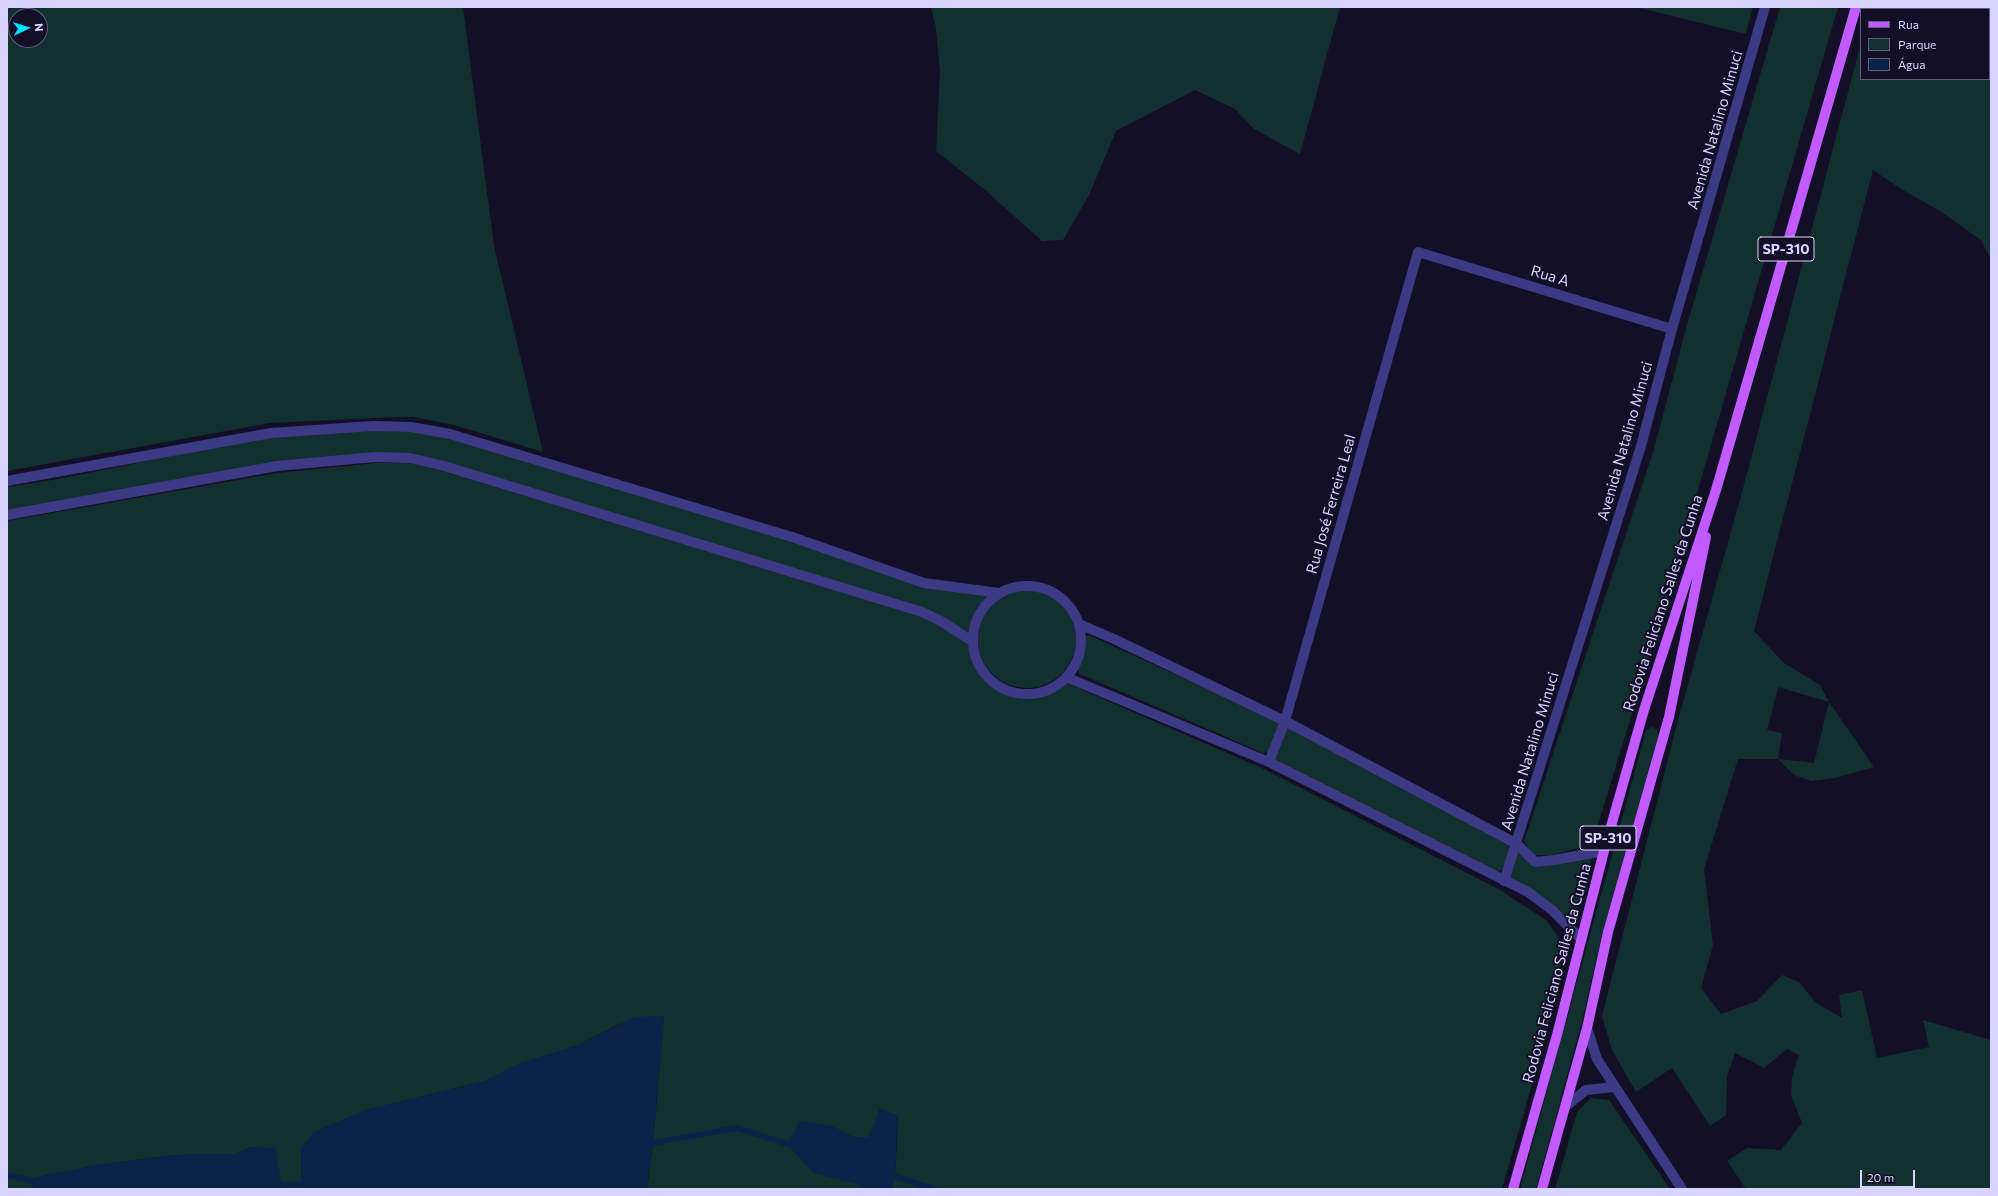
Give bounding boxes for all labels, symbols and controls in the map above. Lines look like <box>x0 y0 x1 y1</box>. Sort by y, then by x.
north arrow <box>8 8 48 48</box>
legend <box>1860 8 1990 80</box>
text: Rua <box>1898 17 1919 31</box>
text: N <box>33 23 46 32</box>
text: Parque <box>1898 37 1936 51</box>
street label: Avenida Natalino Minuci <box>1684 48 1746 212</box>
text: Água <box>1898 57 1926 71</box>
road number: SP-310 <box>1758 237 1814 261</box>
street label: Rua A <box>1529 262 1571 290</box>
street label: Avenida Natalino Minuci <box>1594 359 1656 523</box>
street label: Rua José Ferreira Leal <box>1302 432 1360 576</box>
street label: Rodovia Feliciano Salles da Cunha <box>1619 493 1707 713</box>
street label: Avenida Natalino Minuci <box>1497 670 1563 832</box>
road number: SP-310 <box>1580 826 1636 850</box>
street label: Rodovia Feliciano Salles da Cunha <box>1519 861 1595 1085</box>
scale bar <box>1862 1162 1917 1188</box>
text: 20 m <box>1867 1170 1894 1184</box>

